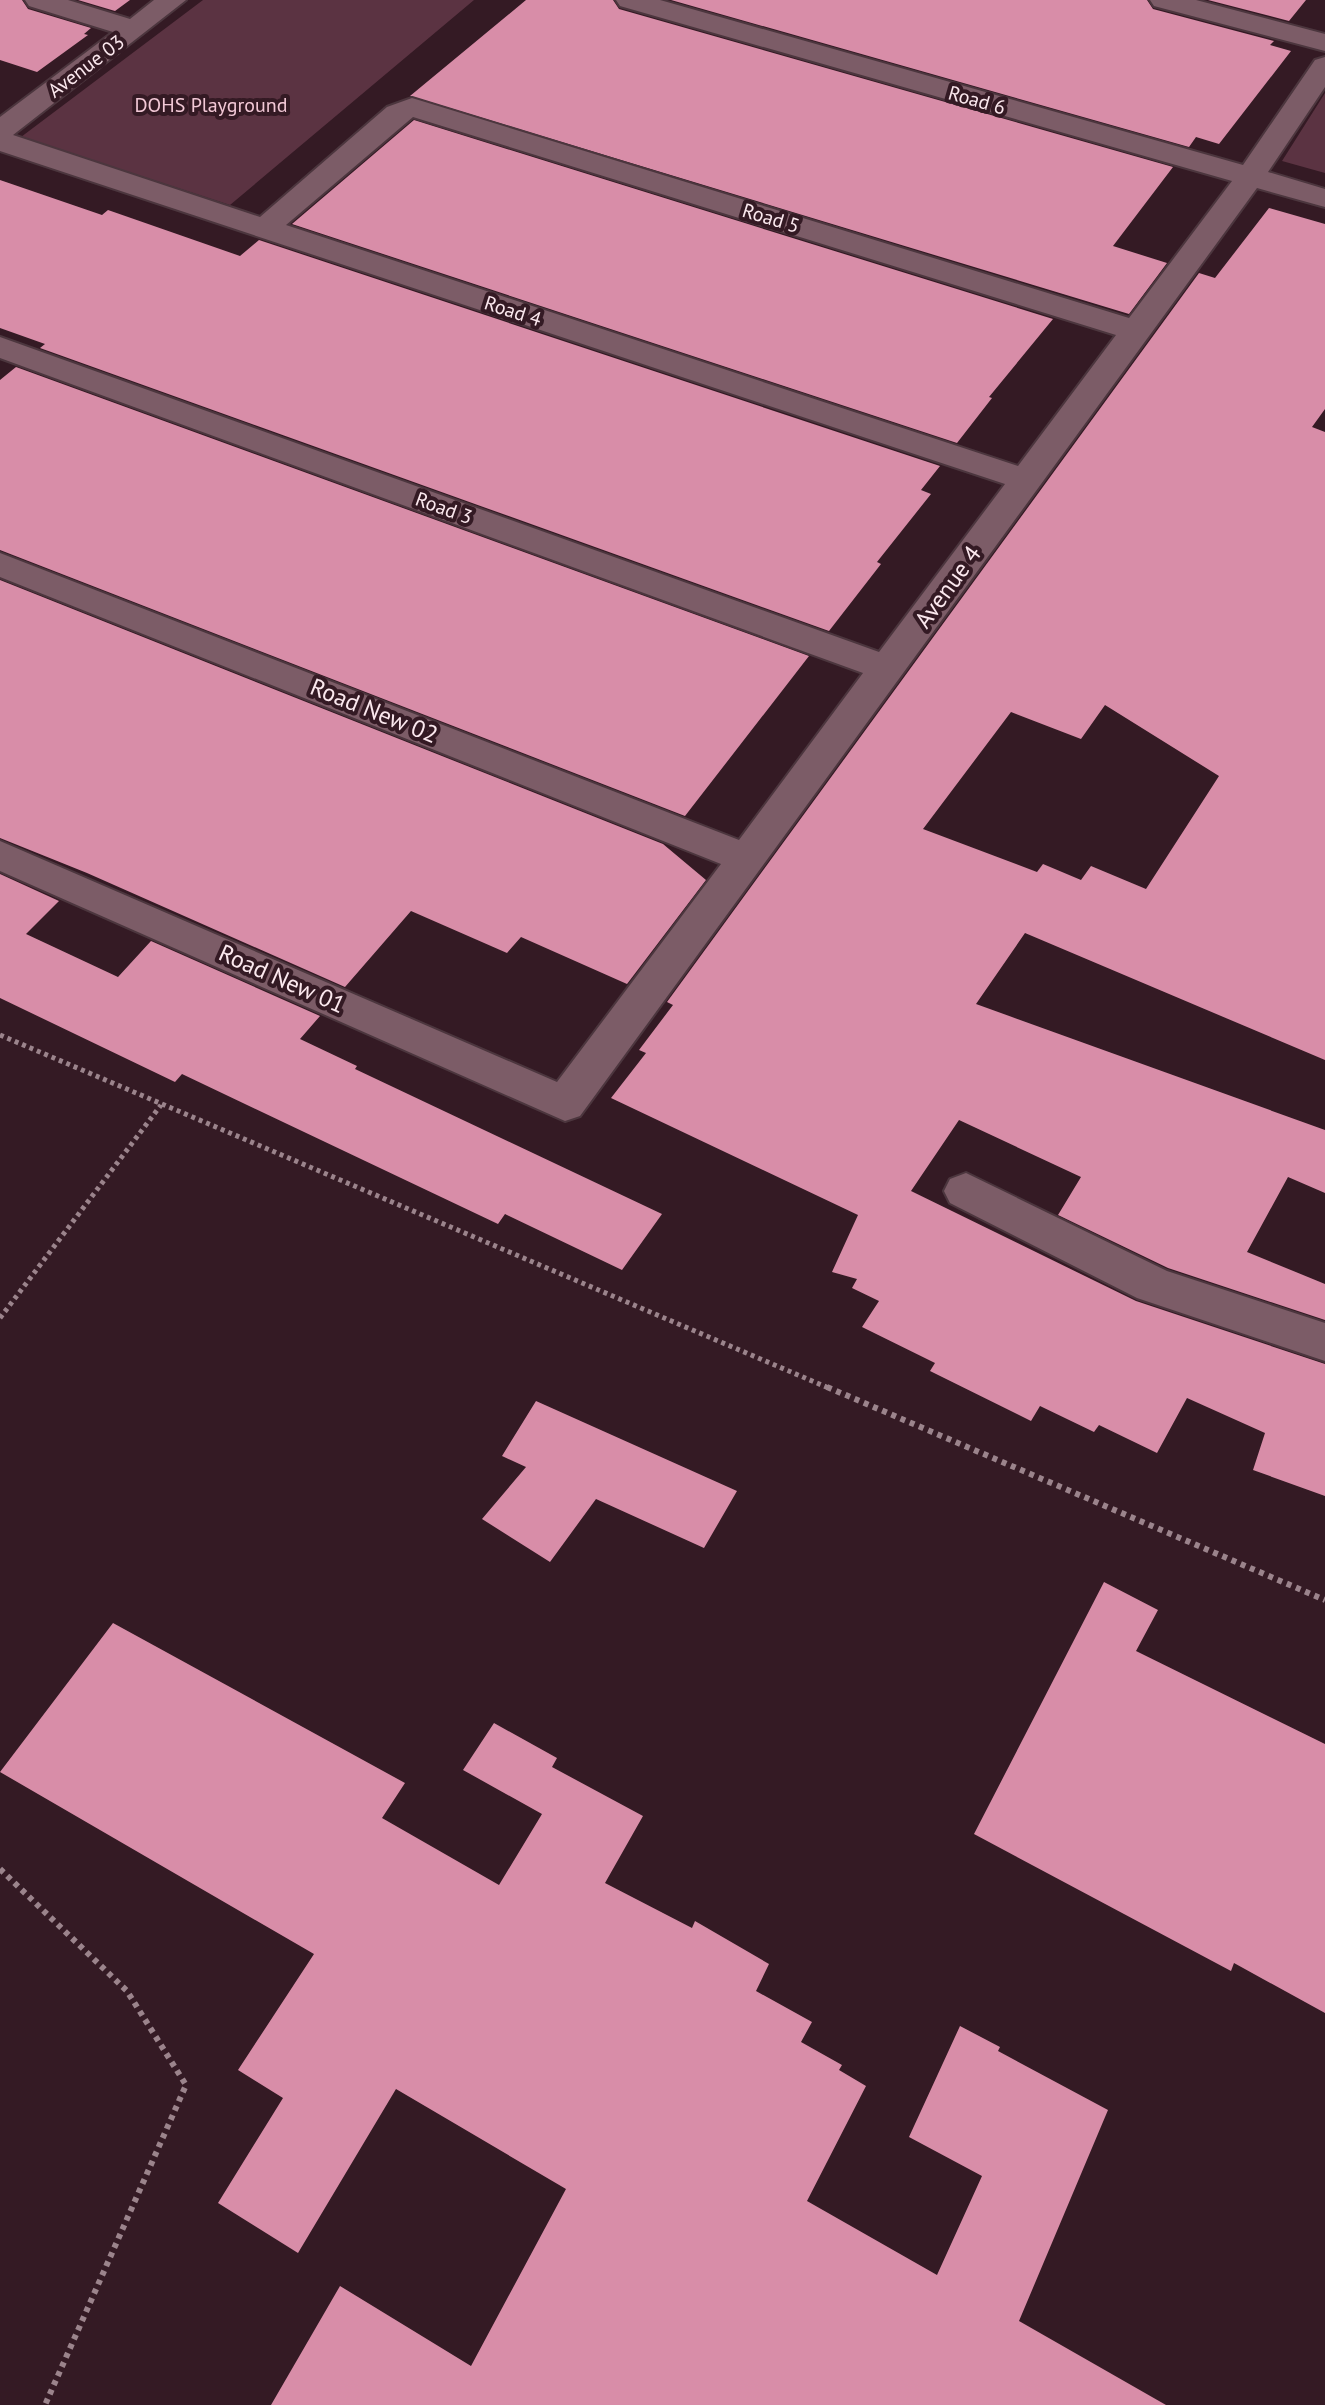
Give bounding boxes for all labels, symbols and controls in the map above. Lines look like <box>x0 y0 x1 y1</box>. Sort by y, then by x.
street label: Avenue 03 <box>42 29 130 103</box>
street label: Road 6 <box>945 79 1009 121</box>
park label: DOHS Playground <box>135 92 287 118</box>
street label: Road 5 <box>739 197 803 239</box>
street label: Road 4 <box>481 290 545 332</box>
street label: Road 3 <box>412 486 476 530</box>
street label: Avenue 4 <box>907 539 988 634</box>
street label: Road New 02 <box>306 671 443 750</box>
street label: Road New 01 <box>214 937 350 1020</box>

